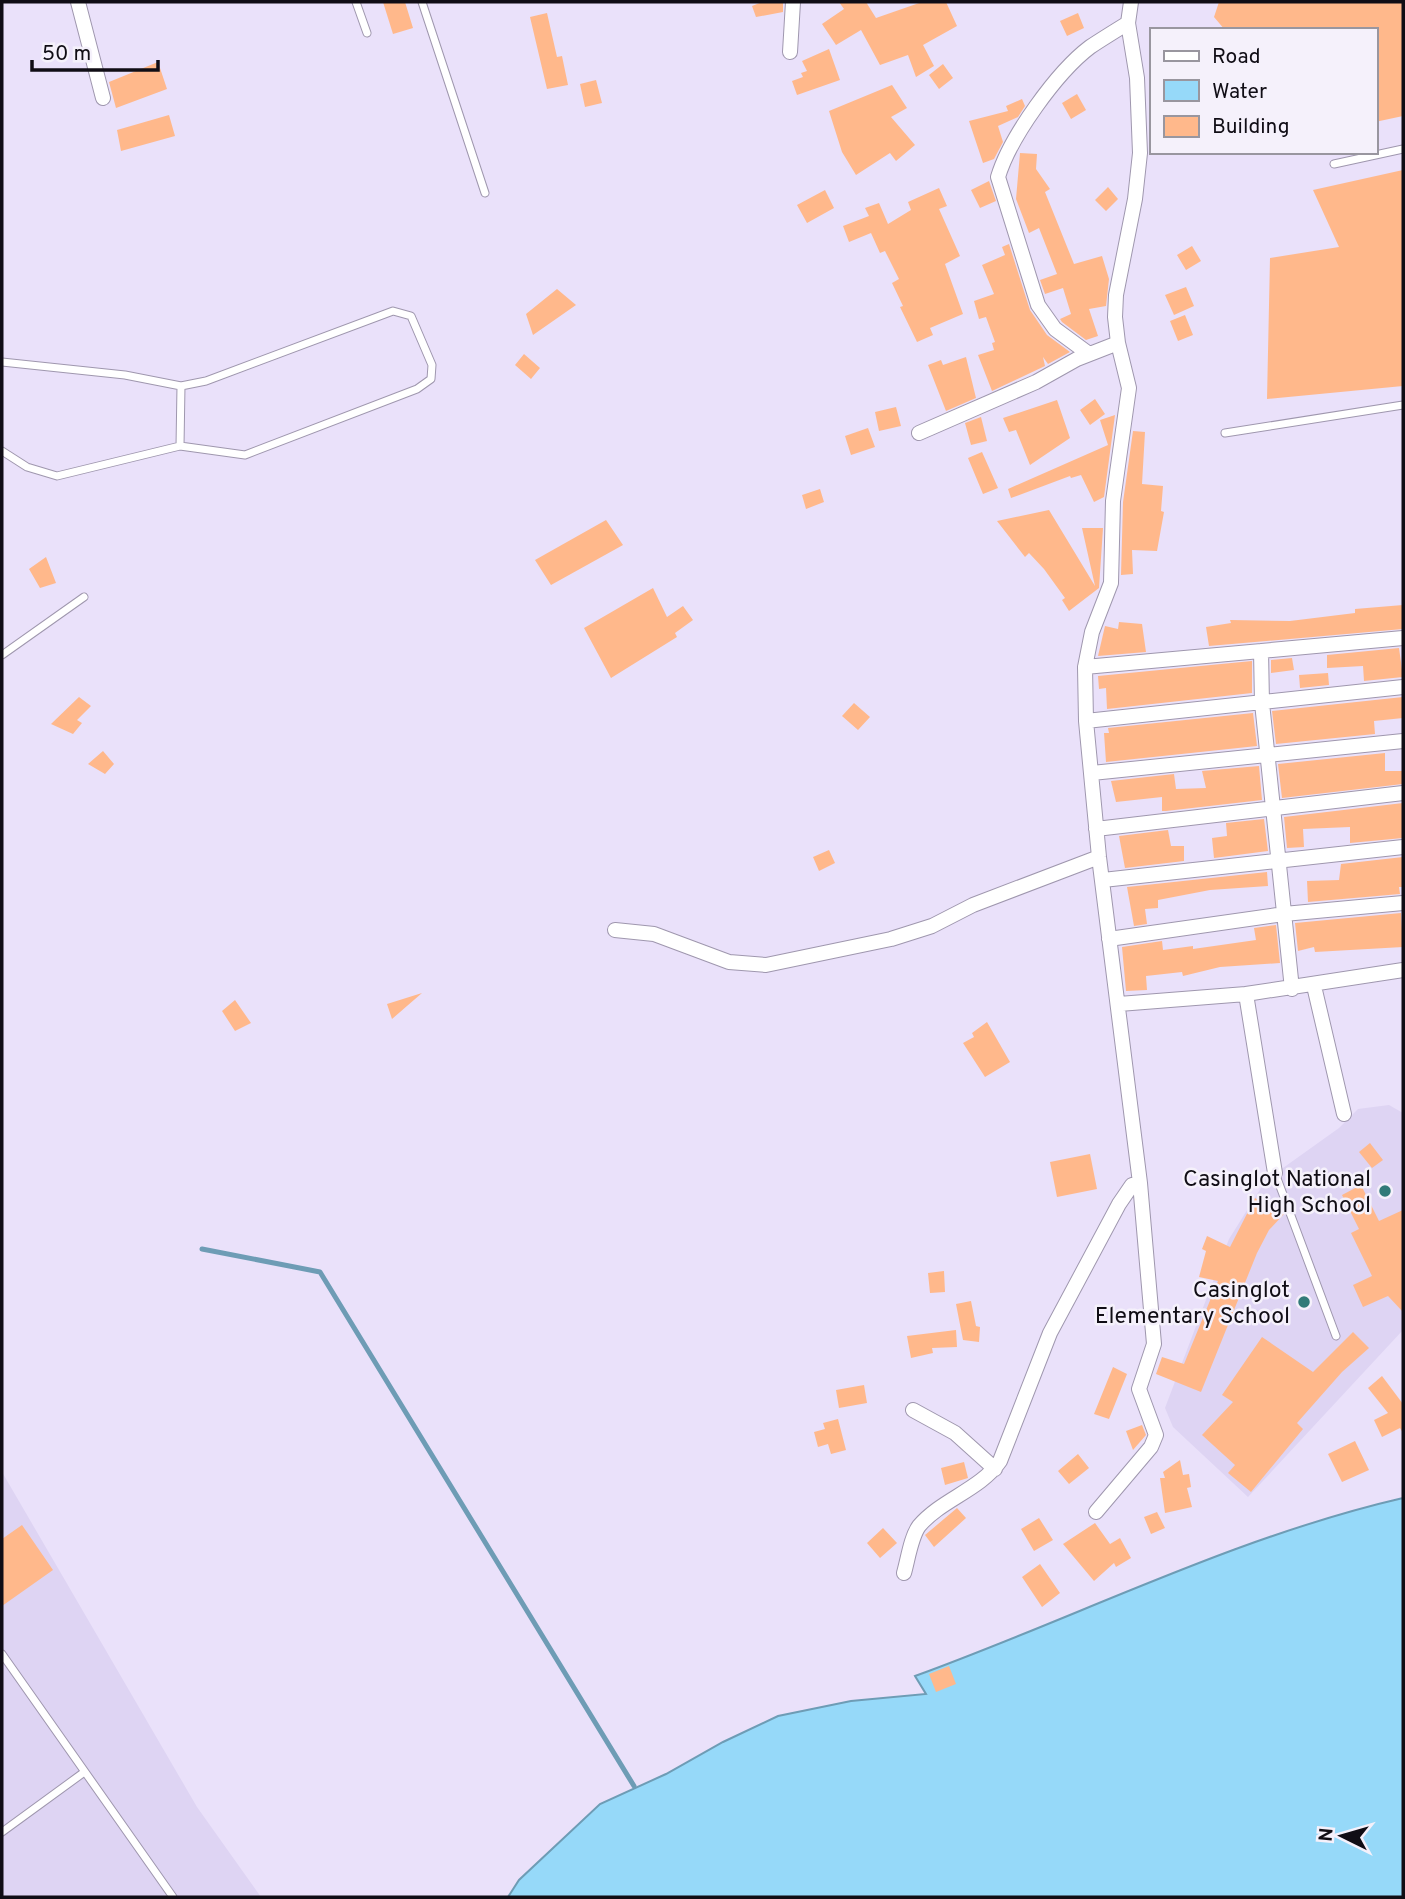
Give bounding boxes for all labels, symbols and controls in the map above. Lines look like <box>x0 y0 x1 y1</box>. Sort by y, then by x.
scale bar <box>32 28 158 72</box>
legend <box>1150 28 1377 154</box>
text: 50 m <box>42 41 91 68</box>
text: Road <box>1212 44 1261 71</box>
text: Water <box>1212 79 1267 106</box>
text: Building <box>1212 114 1290 141</box>
place label: Casinglot National High School <box>1183 1166 1371 1221</box>
marker: Casinglot National High School <box>1377 1183 1393 1199</box>
place label: Casinglot Elementary School <box>1095 1277 1290 1332</box>
marker: Casinglot Elementary School <box>1296 1294 1312 1310</box>
north arrow <box>1307 1801 1377 1871</box>
text: N <box>1315 1827 1340 1843</box>

